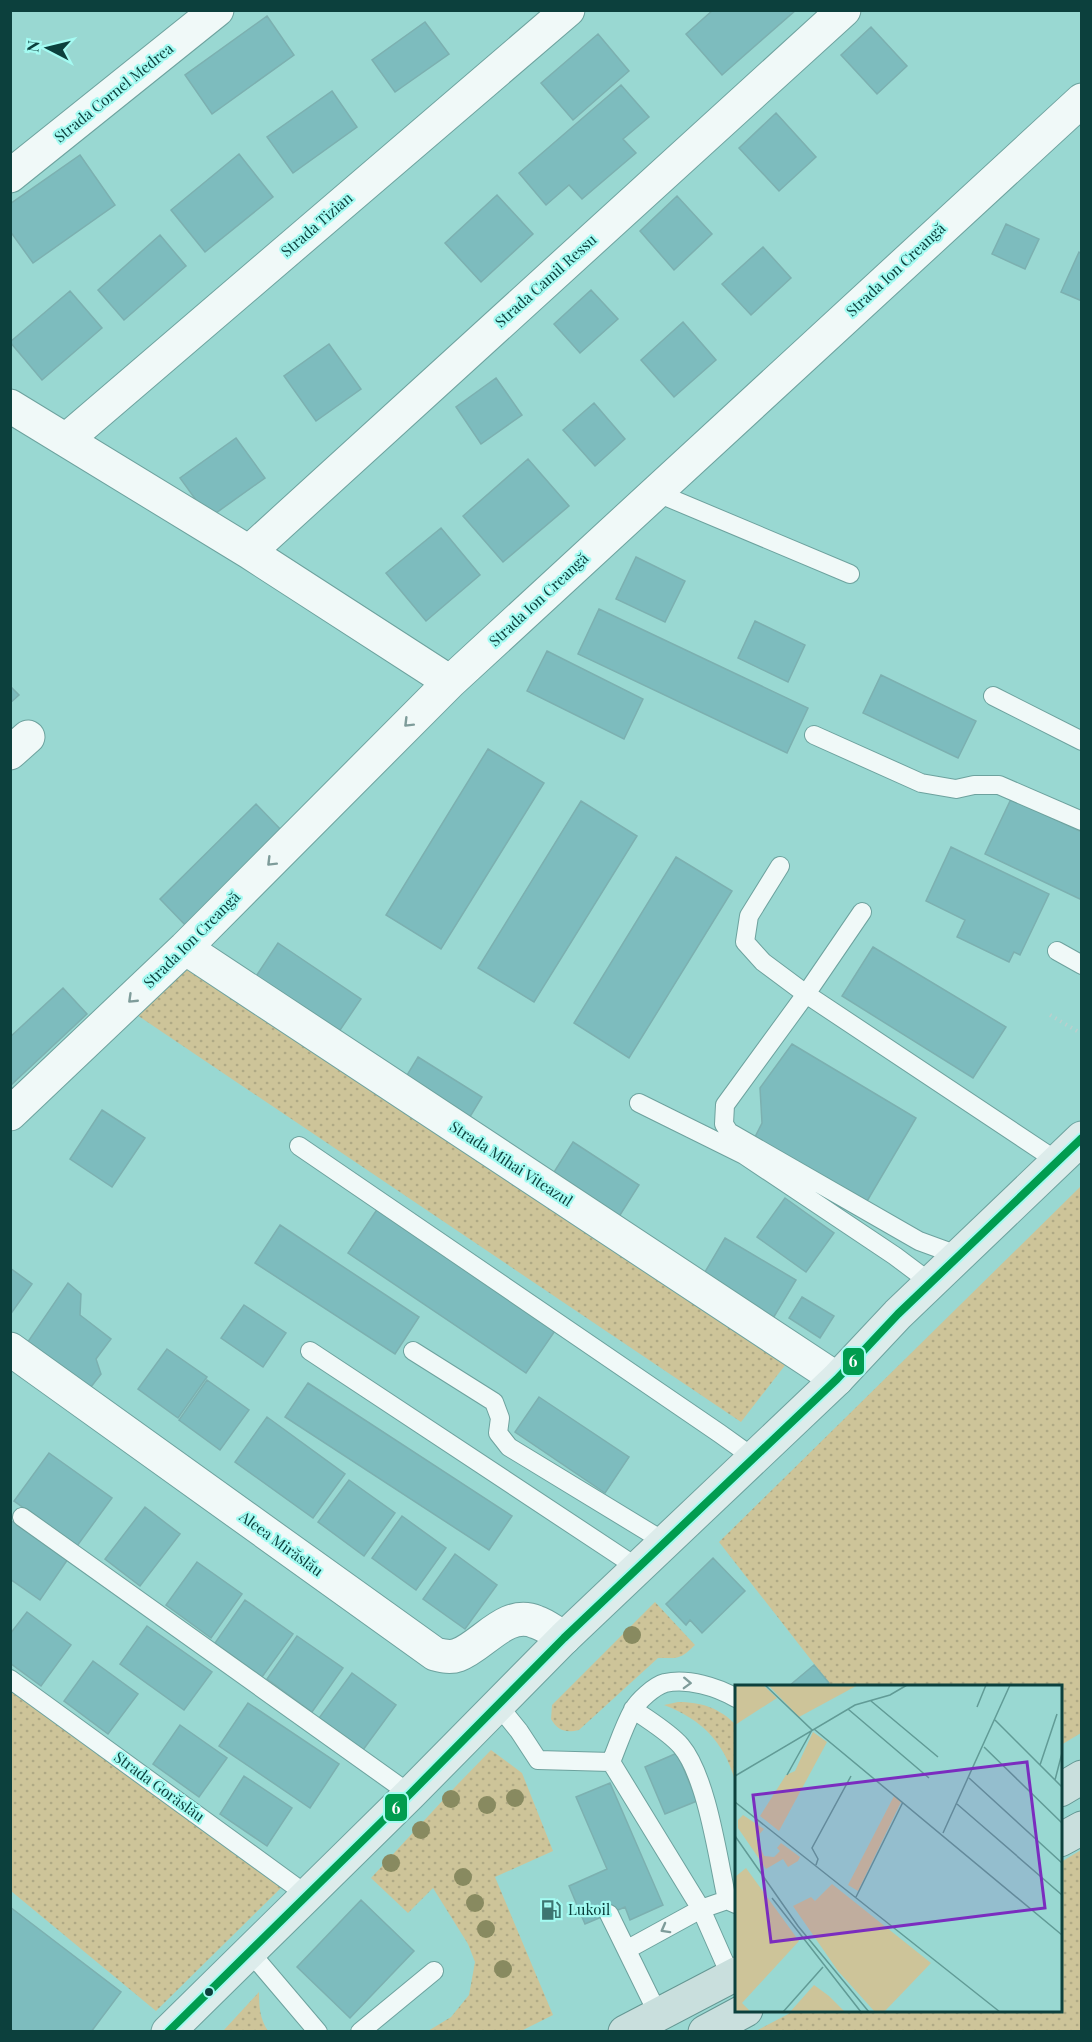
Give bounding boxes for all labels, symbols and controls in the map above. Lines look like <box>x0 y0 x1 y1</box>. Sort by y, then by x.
north arrow <box>18 18 78 78</box>
street label: Strada Cornel Medrea <box>50 38 177 146</box>
text: N <box>21 39 44 53</box>
street label: Strada Tizian <box>276 188 356 261</box>
street label: Strada Ion Creangă <box>841 218 950 321</box>
street label: Strada Camil Ressu <box>490 229 601 331</box>
street label: Strada Ion Creangă <box>484 548 593 651</box>
one-way arrow <box>405 716 416 727</box>
one-way arrow <box>267 854 278 865</box>
street label: Strada Ion Creangă <box>139 886 244 992</box>
one-way arrow <box>128 991 139 1002</box>
street label: Strada Mihai Viteazul <box>446 1116 577 1210</box>
line badge: 6 <box>842 1347 865 1376</box>
text: 6 <box>849 1350 858 1371</box>
street label: Aleea Mirăslău <box>235 1506 328 1580</box>
one-way arrow <box>683 1677 692 1690</box>
inset map <box>735 1685 1062 2012</box>
street label: Strada Gorăslău <box>110 1747 209 1826</box>
line badge: 6 <box>384 1793 408 1822</box>
text: 6 <box>392 1797 401 1818</box>
fuel station icon: Lukoil <box>539 1898 563 1922</box>
place label: Lukoil <box>568 1899 610 1919</box>
one-way arrow <box>660 1922 671 1933</box>
unlabelled marker <box>203 1986 215 1998</box>

